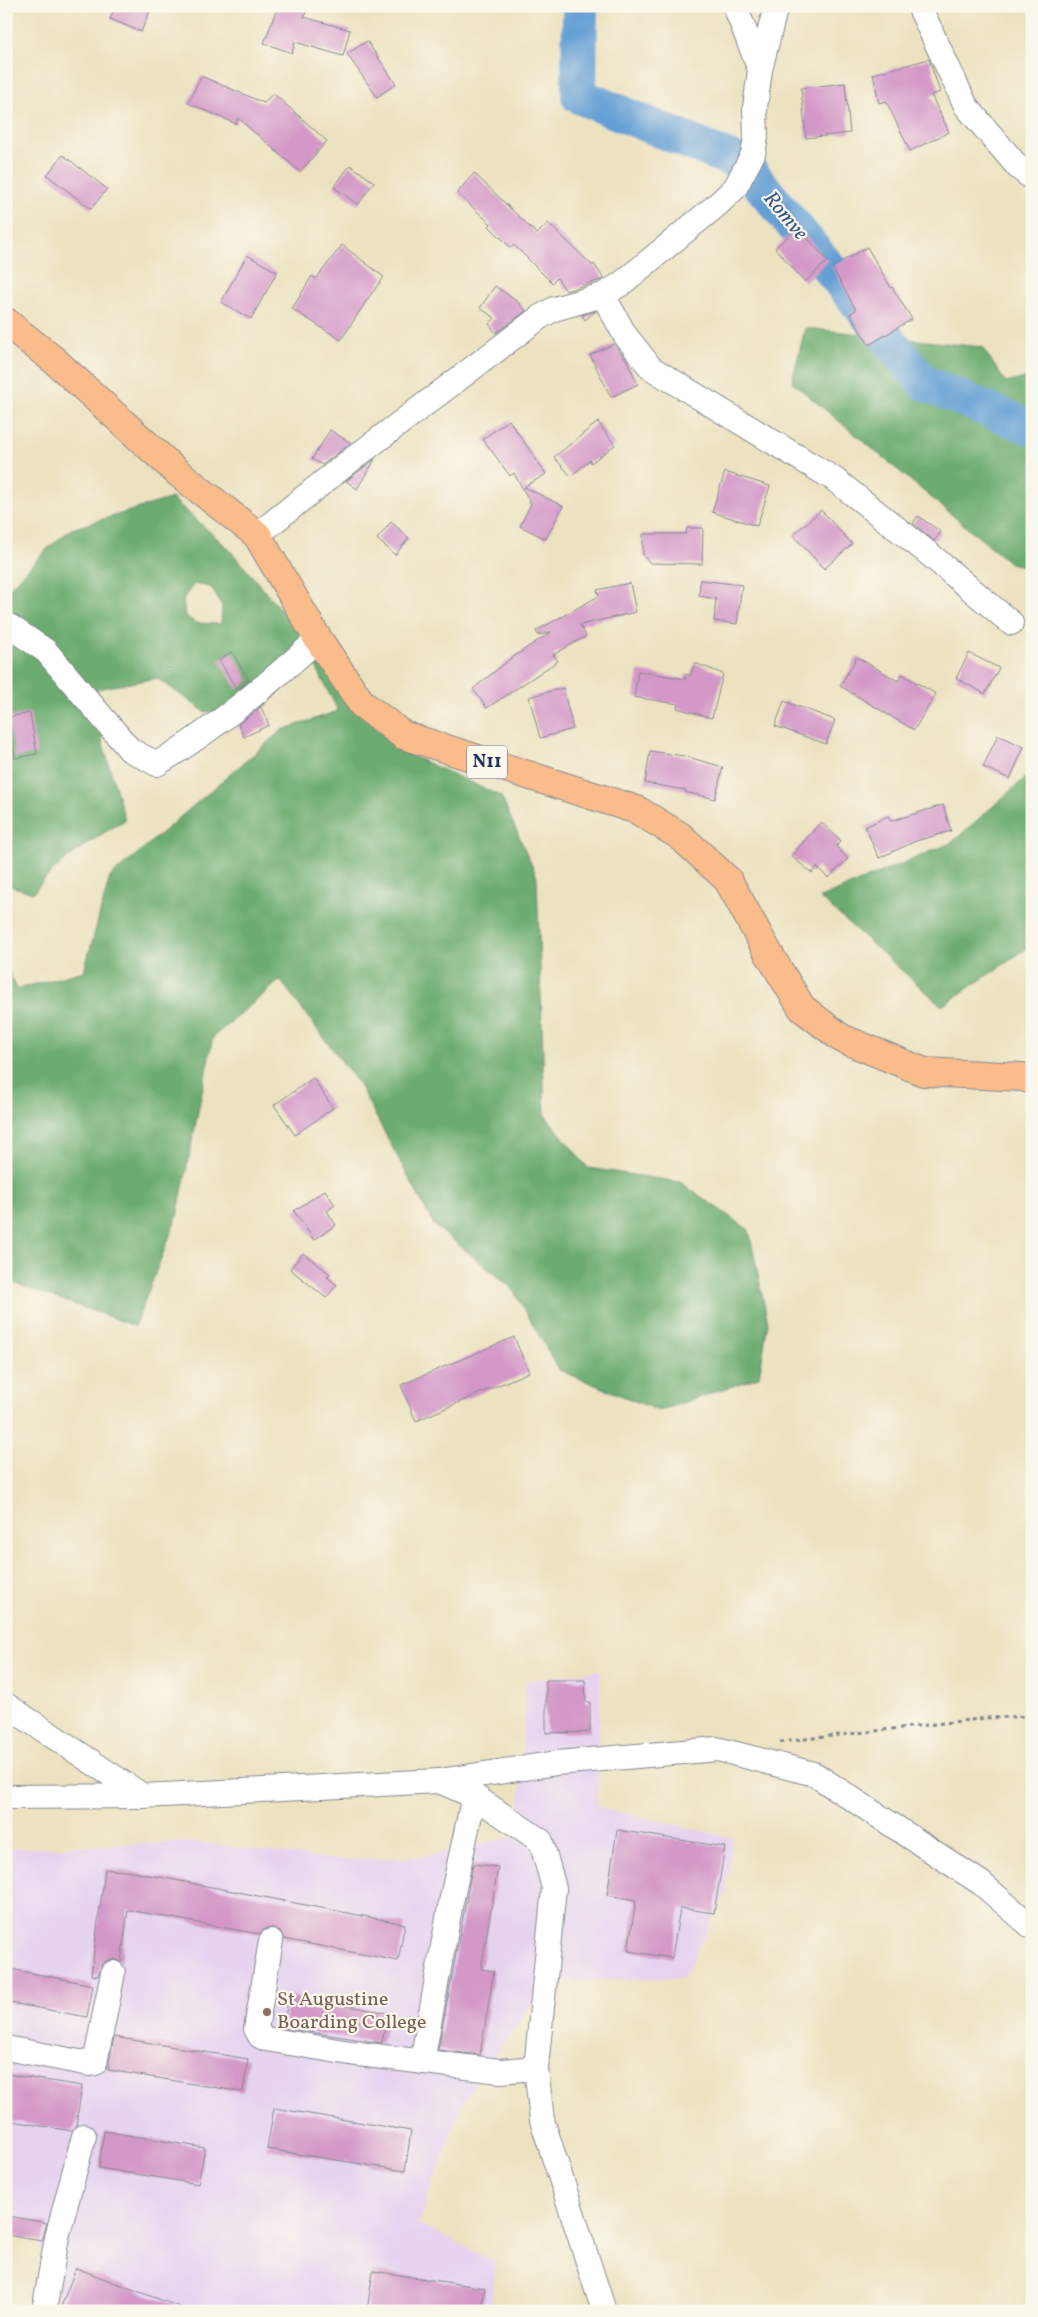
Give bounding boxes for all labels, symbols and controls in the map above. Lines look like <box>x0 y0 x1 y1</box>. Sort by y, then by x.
water label: Romve <box>756 185 814 247</box>
road number: N11 <box>467 746 507 779</box>
place label: St Augustine Boarding College <box>277 1986 427 2037</box>
marker: St Augustine Boarding College <box>261 2006 273 2018</box>

